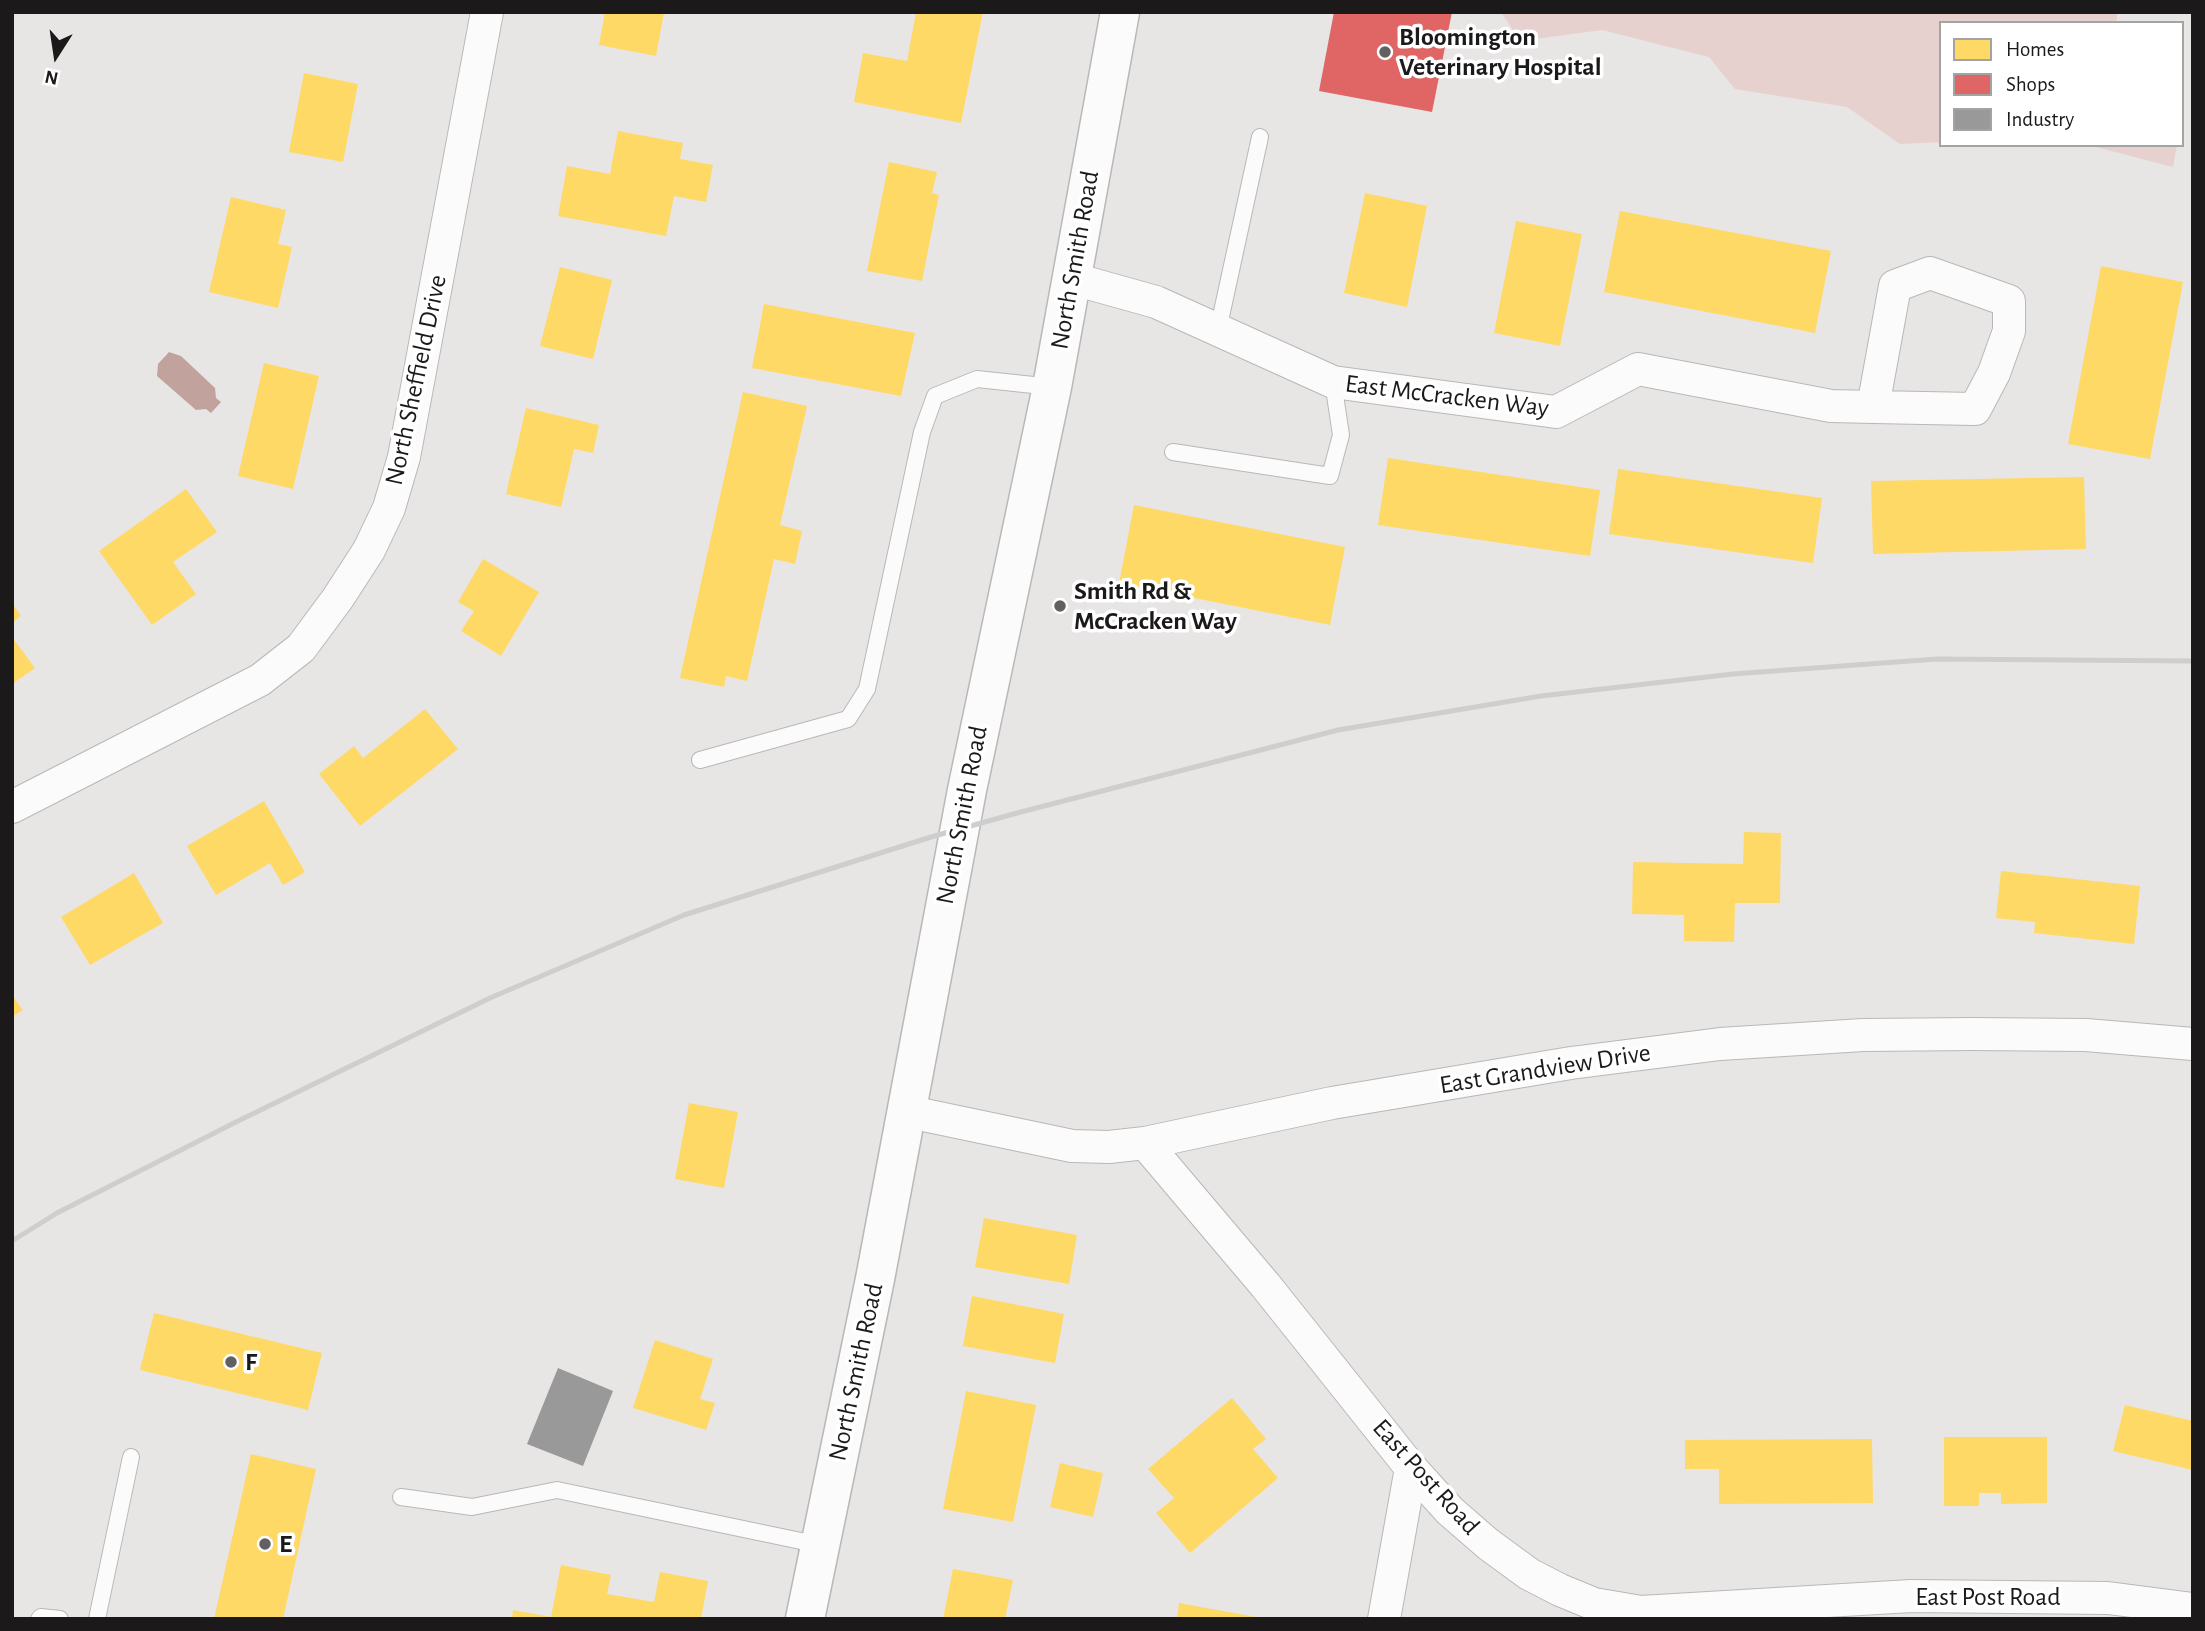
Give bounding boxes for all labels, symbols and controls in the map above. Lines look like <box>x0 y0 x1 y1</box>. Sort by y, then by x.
north arrow <box>21 21 91 91</box>
place label: Bloomington Veterinary Hospital <box>1399 21 1602 82</box>
legend <box>1939 21 2184 147</box>
text: Homes <box>2006 39 2064 60</box>
marker: Bloomington Veterinary Hospital <box>1377 44 1393 60</box>
text: N <box>43 66 60 88</box>
text: Shops <box>2006 74 2055 95</box>
text: Industry <box>2006 109 2074 130</box>
street label: North Smith Road <box>1044 168 1106 352</box>
street label: North Sheffield Drive <box>378 272 454 488</box>
street label: East McCracken Way <box>1343 368 1551 424</box>
place label: Smith Rd & McCracken Way <box>1074 575 1237 636</box>
marker: Smith Rd & McCracken Way <box>1052 598 1068 614</box>
street label: North Smith Road <box>929 723 995 907</box>
street label: East Grandview Drive <box>1437 1037 1653 1101</box>
street label: North Smith Road <box>822 1280 890 1464</box>
place label: F <box>245 1346 257 1378</box>
marker: F <box>223 1354 239 1370</box>
street label: East Post Road <box>1366 1413 1486 1541</box>
place label: E <box>279 1528 292 1560</box>
marker: E <box>257 1536 273 1552</box>
street label: East Post Road <box>1915 1581 2061 1613</box>

